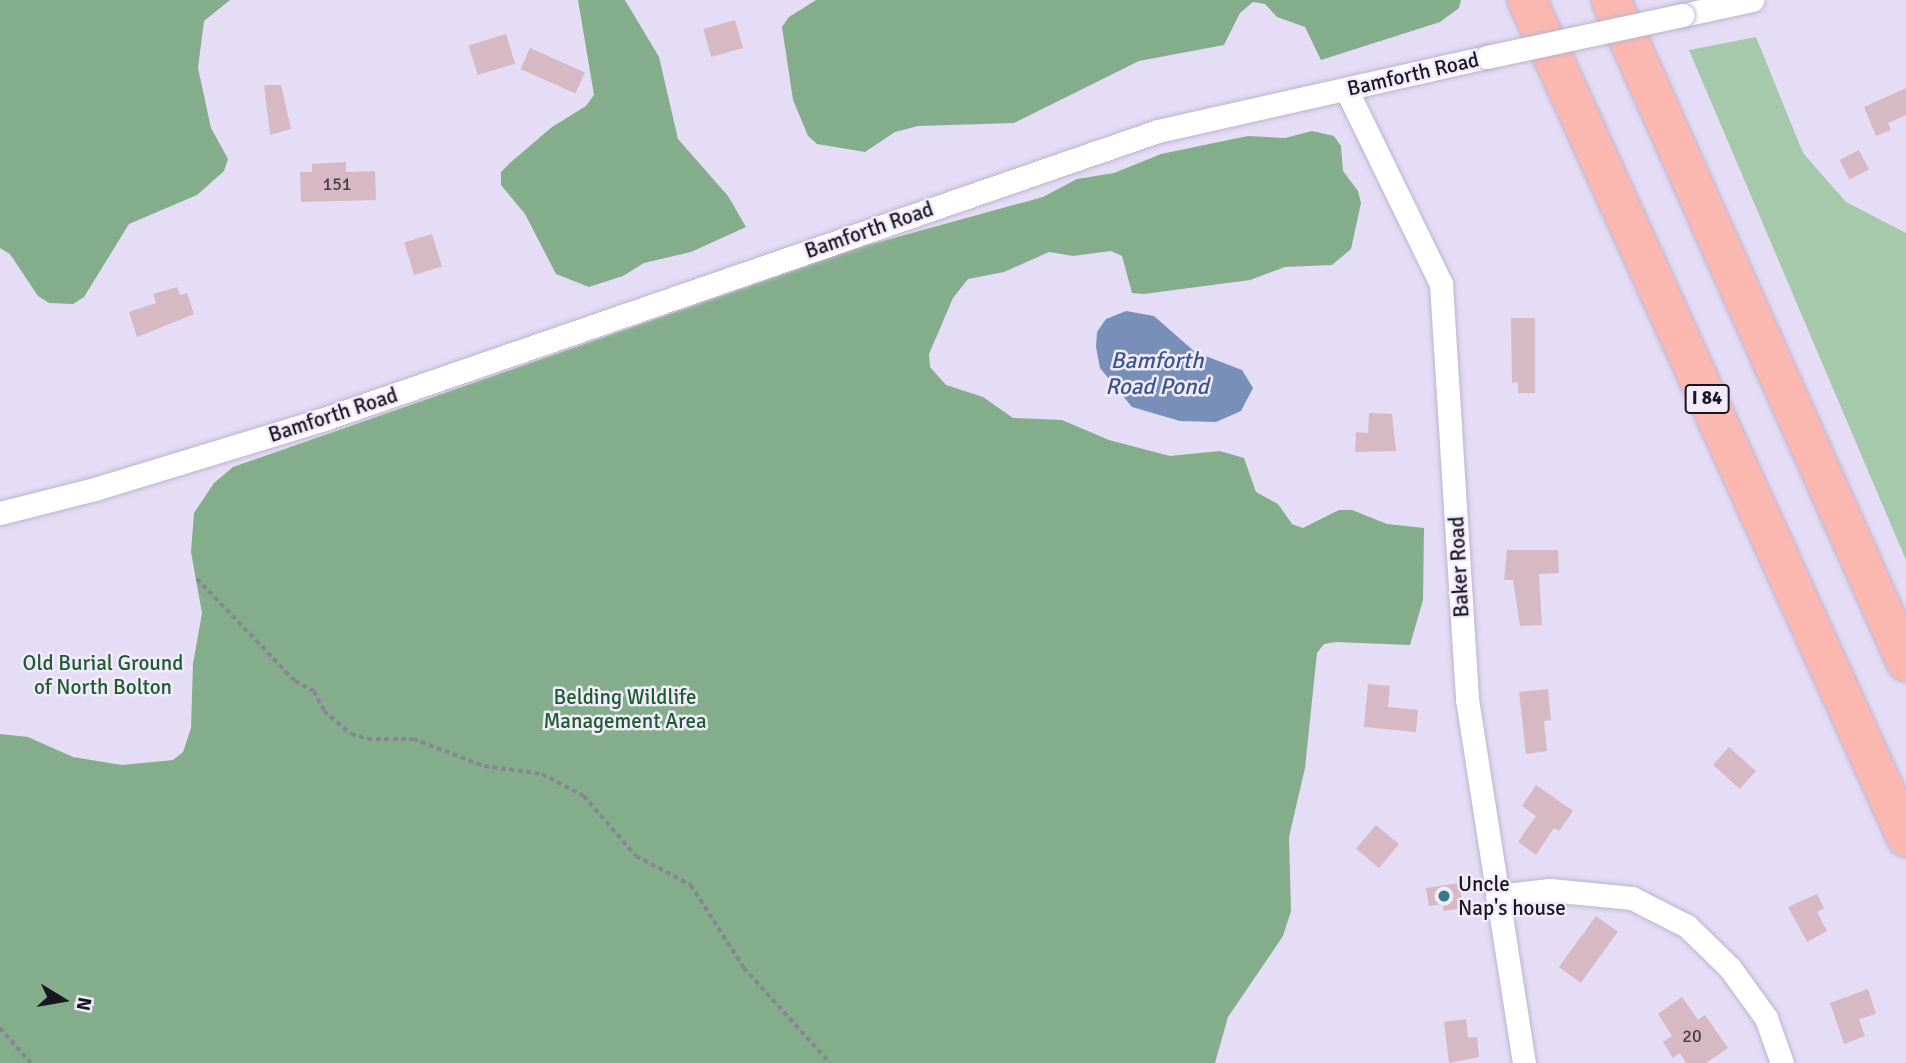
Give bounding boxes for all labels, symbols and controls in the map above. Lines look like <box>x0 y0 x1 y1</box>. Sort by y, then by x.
street label: Bamforth Road <box>1345 47 1481 101</box>
house number: 151 <box>322 173 352 195</box>
street label: Bamforth Road <box>801 196 937 264</box>
water label: Bamforth Road Pond <box>1105 347 1209 401</box>
street label: Bamforth Road <box>265 382 401 448</box>
road number: I 84 <box>1684 384 1730 414</box>
street label: Baker Road <box>1444 516 1474 618</box>
park label: Old Burial Ground of North Bolton <box>23 650 183 700</box>
park label: Belding Wildlife Management Area <box>543 684 707 734</box>
place label: Uncle Nap's house <box>1458 871 1566 921</box>
marker: Uncle Nap's house <box>1436 888 1452 904</box>
north arrow <box>28 965 98 1035</box>
text: N <box>71 995 97 1013</box>
house number: 20 <box>1682 1025 1702 1047</box>

